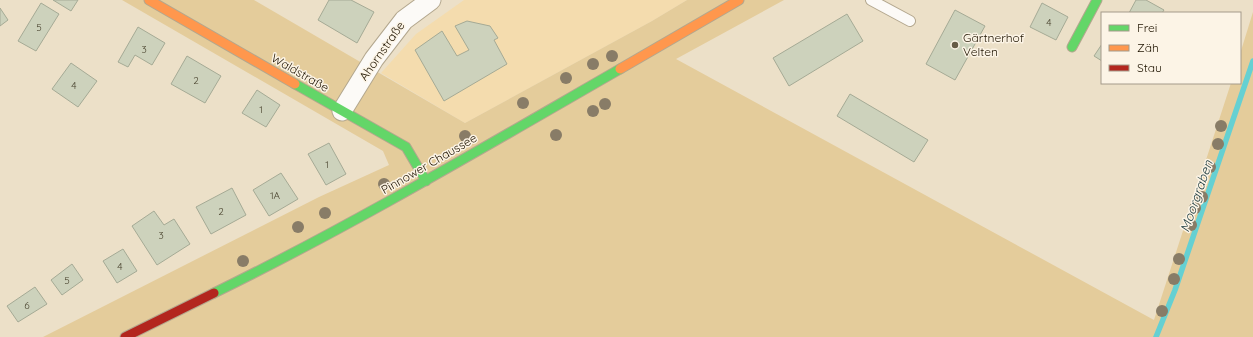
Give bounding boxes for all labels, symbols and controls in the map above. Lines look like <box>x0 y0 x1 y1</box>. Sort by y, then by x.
legend <box>1101 12 1241 84</box>
house number: 4 <box>1046 16 1052 29</box>
street label: Ahornstraße <box>356 18 408 83</box>
text: Frei <box>1137 20 1157 35</box>
house number: 5 <box>36 21 42 34</box>
place label: Gärtnerhof Velten <box>963 30 1025 59</box>
marker: Gärtnerhof Velten <box>950 40 960 50</box>
text: Zäh <box>1137 40 1159 55</box>
house number: 3 <box>141 43 147 56</box>
street label: Waldstraße <box>269 50 332 95</box>
text: Stau <box>1137 60 1162 75</box>
house number: 2 <box>193 74 199 87</box>
house number: 4 <box>71 79 77 92</box>
house number: 1 <box>259 103 263 116</box>
street label: Pinnower Chaussee <box>378 130 479 197</box>
house number: 1 <box>325 158 329 171</box>
water label: Moorgraben <box>1176 158 1216 234</box>
house number: 1A <box>270 189 281 202</box>
house number: 2 <box>218 205 224 218</box>
house number: 3 <box>158 229 164 242</box>
house number: 4 <box>117 260 123 273</box>
house number: 5 <box>64 274 70 287</box>
house number: 6 <box>24 299 30 312</box>

